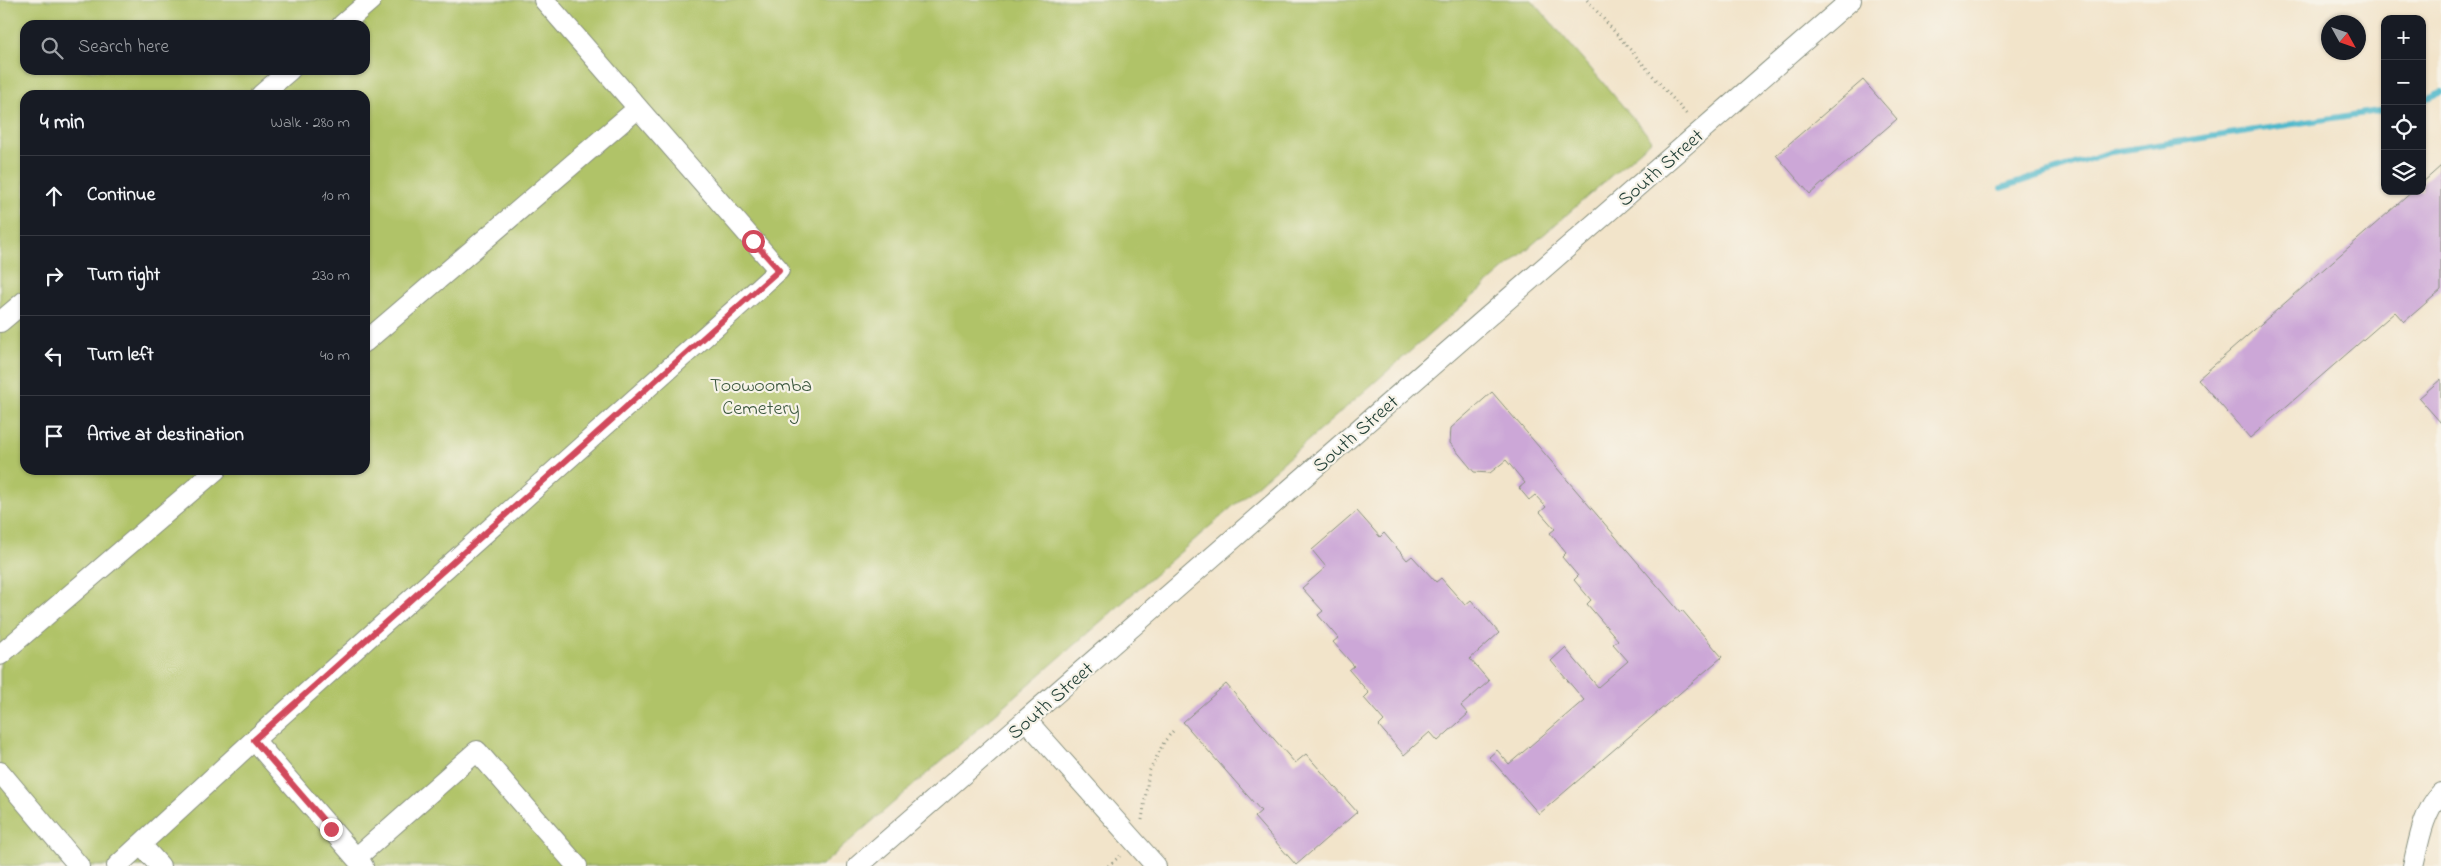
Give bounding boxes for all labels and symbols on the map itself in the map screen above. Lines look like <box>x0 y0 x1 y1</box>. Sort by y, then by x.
north arrow <box>2321 15 2366 60</box>
street label: South Street <box>1612 123 1711 215</box>
route start <box>742 230 765 253</box>
park label: Toowoomba Cemetery <box>710 372 812 424</box>
street label: South Street <box>1307 389 1406 481</box>
street label: South Street <box>1002 656 1101 748</box>
route end <box>320 818 343 841</box>

